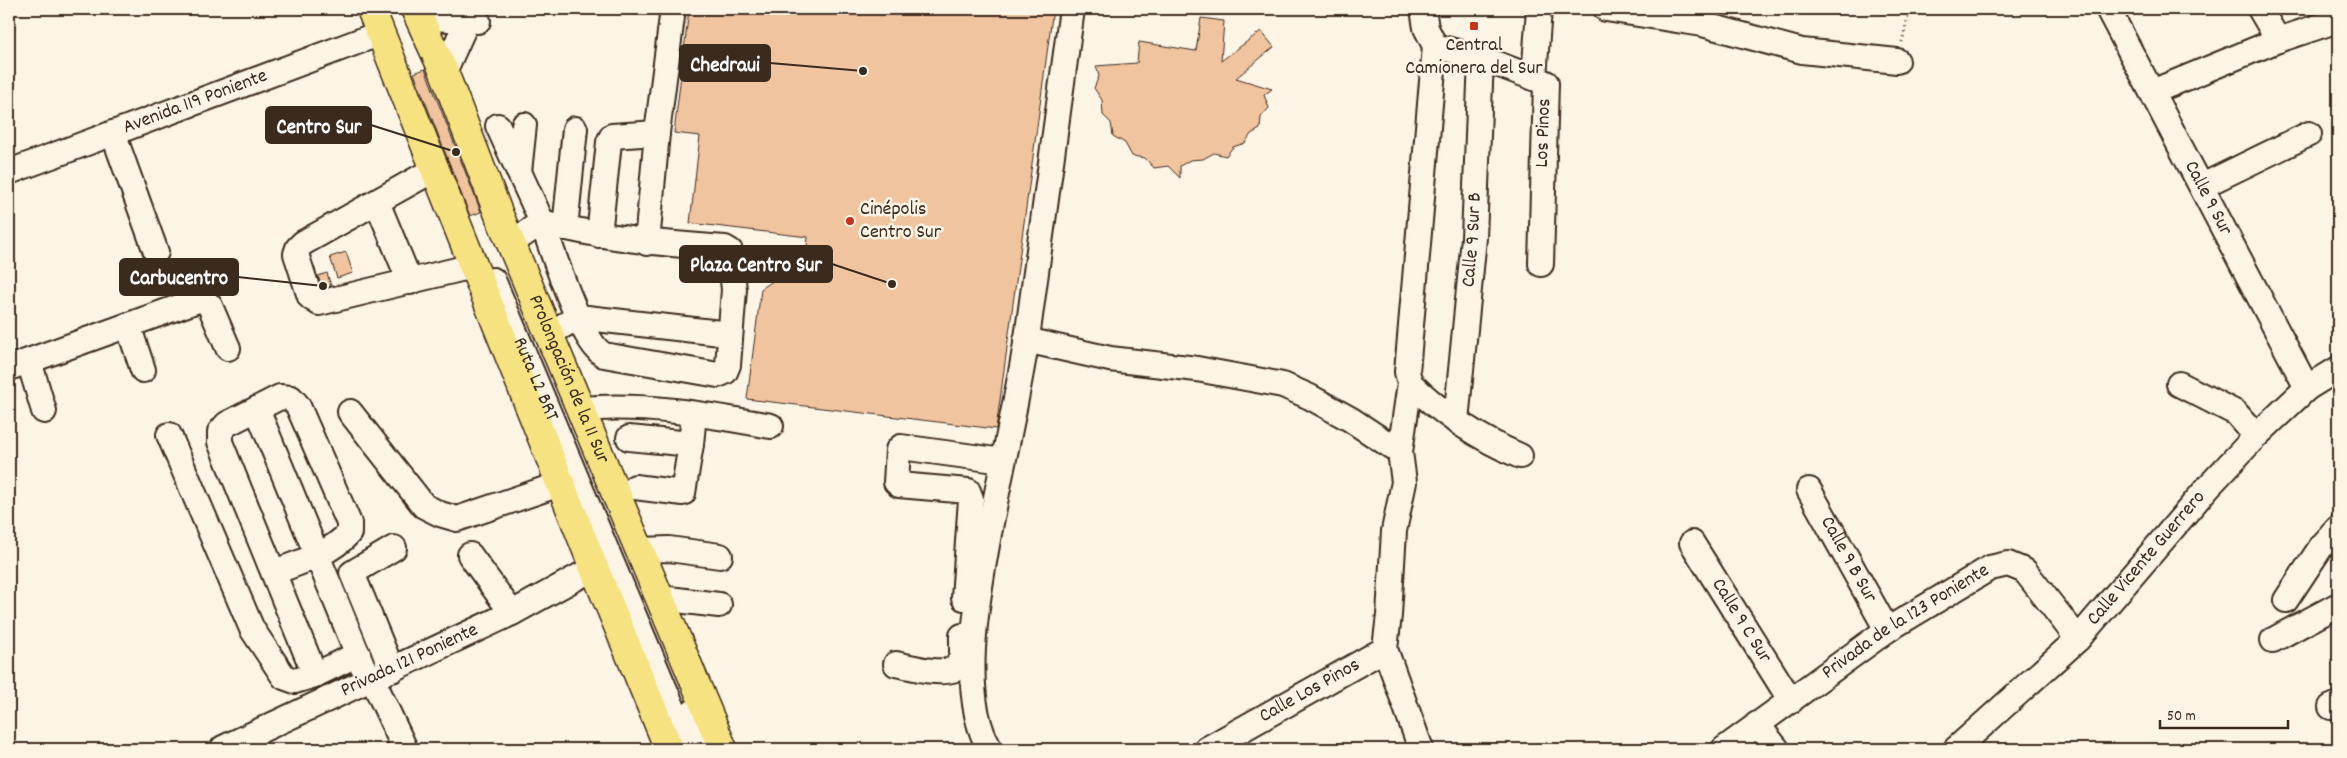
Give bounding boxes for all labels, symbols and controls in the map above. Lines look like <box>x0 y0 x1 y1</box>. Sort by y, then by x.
marker: Central Camionera del Sur <box>1468 20 1480 32</box>
place label: Central Camionera del Sur <box>1405 32 1543 83</box>
callout: Chedraui <box>680 45 770 81</box>
text: Chedraui <box>690 52 760 82</box>
street label: Avenida 119 Poniente <box>119 63 272 142</box>
street label: Los Pinos <box>1529 98 1559 168</box>
callout: Centro Sur <box>266 107 371 143</box>
text: Centro Sur <box>276 114 363 144</box>
street label: Calle 9 Sur <box>2176 156 2239 241</box>
street label: Calle 9 Sur B <box>1455 192 1490 288</box>
place label: Cinépolis Centro Sur <box>860 196 942 247</box>
marker: Cinépolis Centro Sur <box>844 215 856 227</box>
callout: Plaza Centro Sur <box>680 246 832 282</box>
text: Plaza Centro Sur <box>690 252 823 282</box>
callout: Carbucentro <box>120 259 238 295</box>
text: Carbucentro <box>130 265 228 295</box>
street label: Prolongación de la 11 Sur <box>520 291 616 469</box>
street label: Ruta L2 BRT <box>505 333 565 426</box>
street label: Calle Vicente Guerrero <box>2081 485 2213 632</box>
street label: Calle 9 B Sur <box>1813 512 1884 609</box>
street label: Privada de la 123 Poniente <box>1816 557 1995 687</box>
street label: Calle 9 C Sur <box>1704 573 1778 669</box>
street label: Privada 121 Poniente <box>336 617 483 705</box>
street label: Calle Los Pinos <box>1254 652 1365 731</box>
scale bar <box>2160 698 2287 730</box>
text: 50 m <box>2167 706 2196 728</box>

